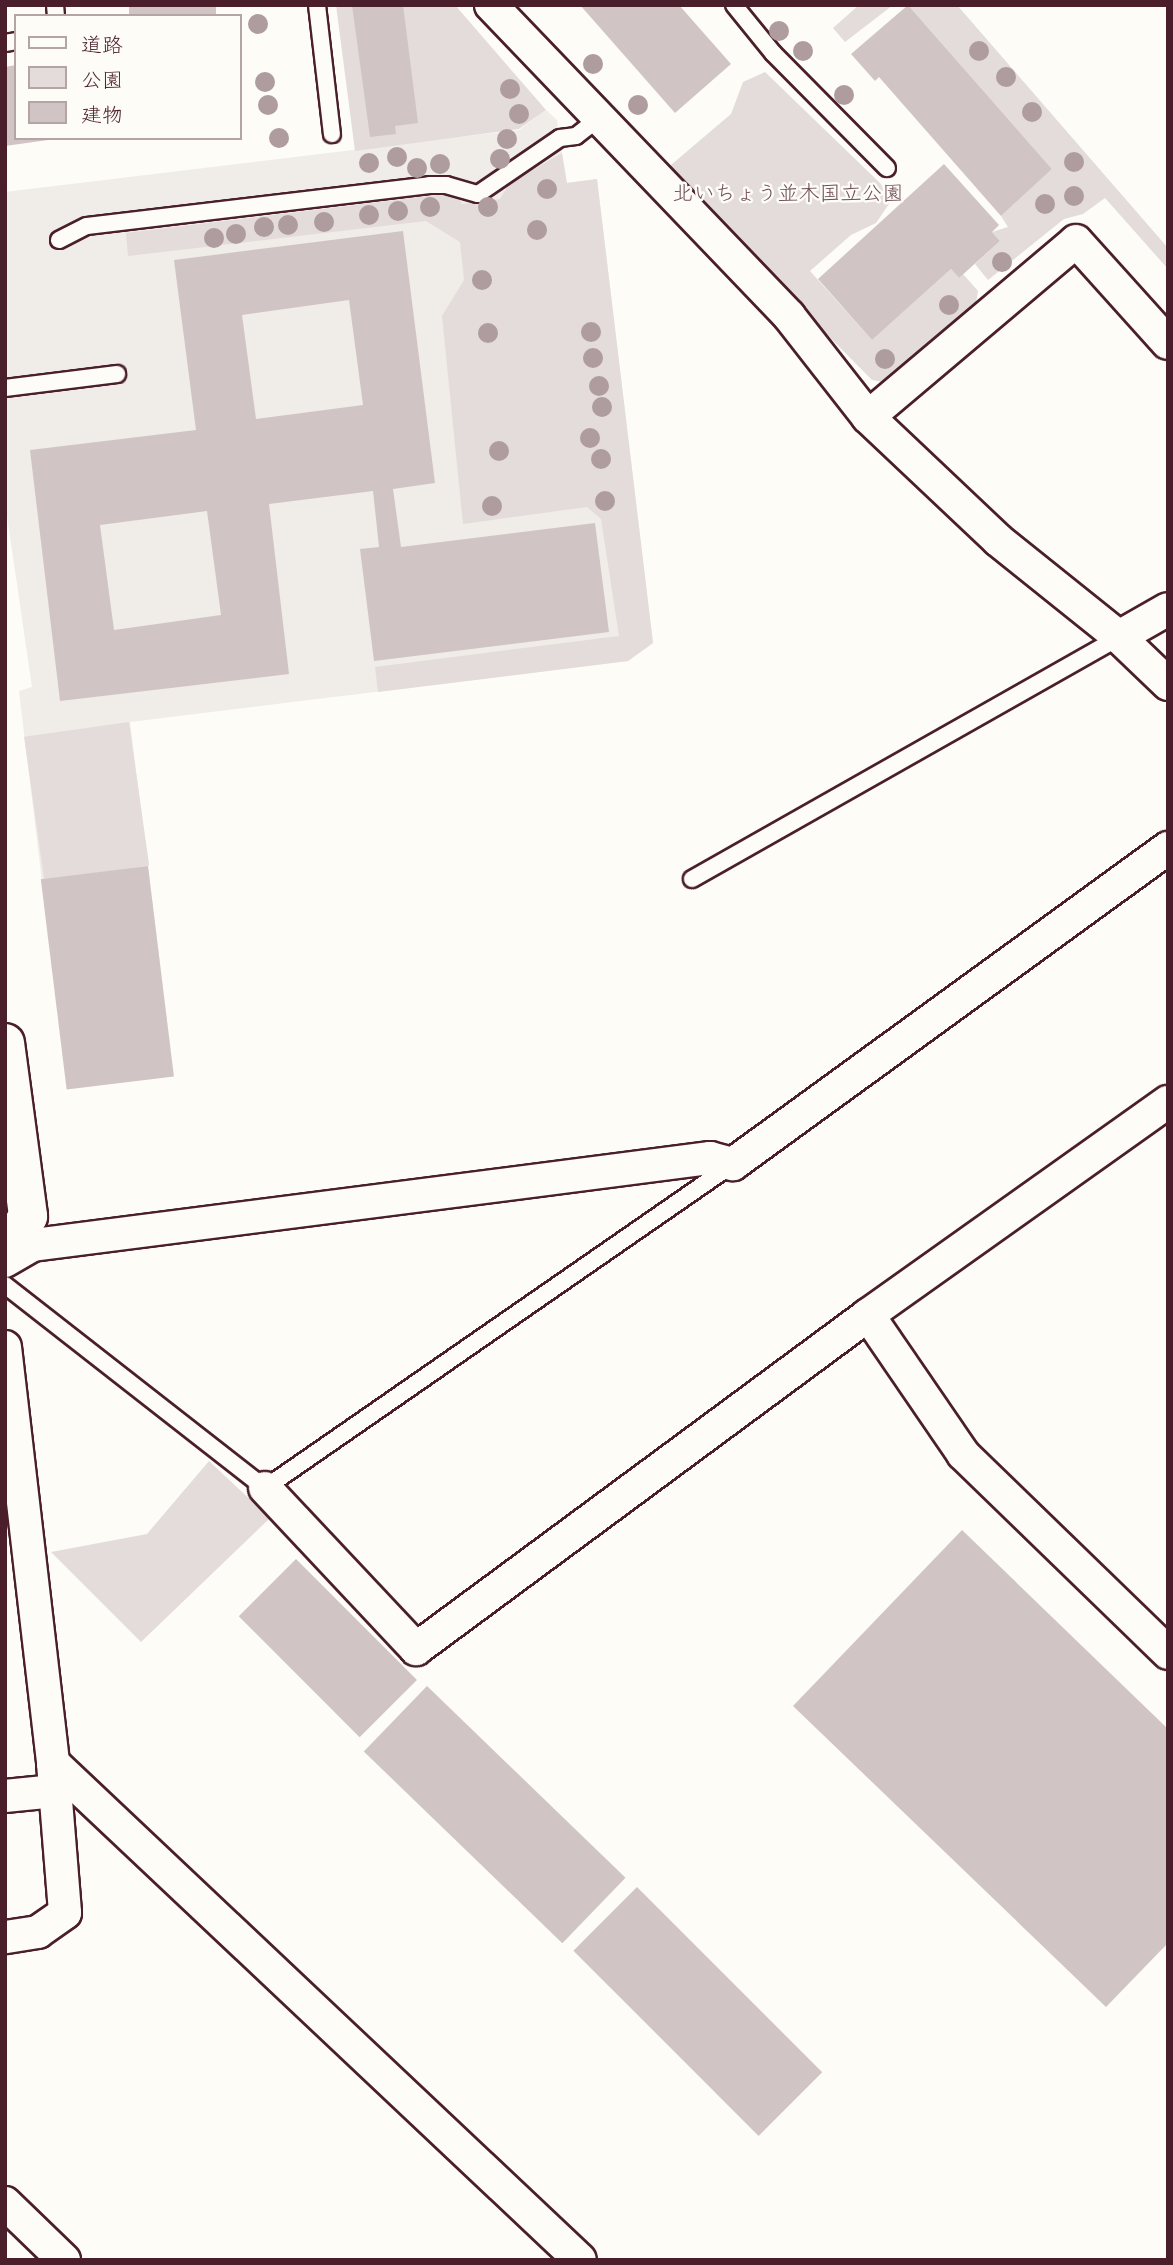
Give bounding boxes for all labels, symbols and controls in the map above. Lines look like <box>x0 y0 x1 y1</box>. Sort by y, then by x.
legend <box>14 14 242 140</box>
text: 道路 <box>81 31 123 58</box>
text: 公園 <box>81 66 123 93</box>
text: 建物 <box>81 101 123 128</box>
park label: 北いちょう並木国立公園 <box>673 180 903 206</box>

